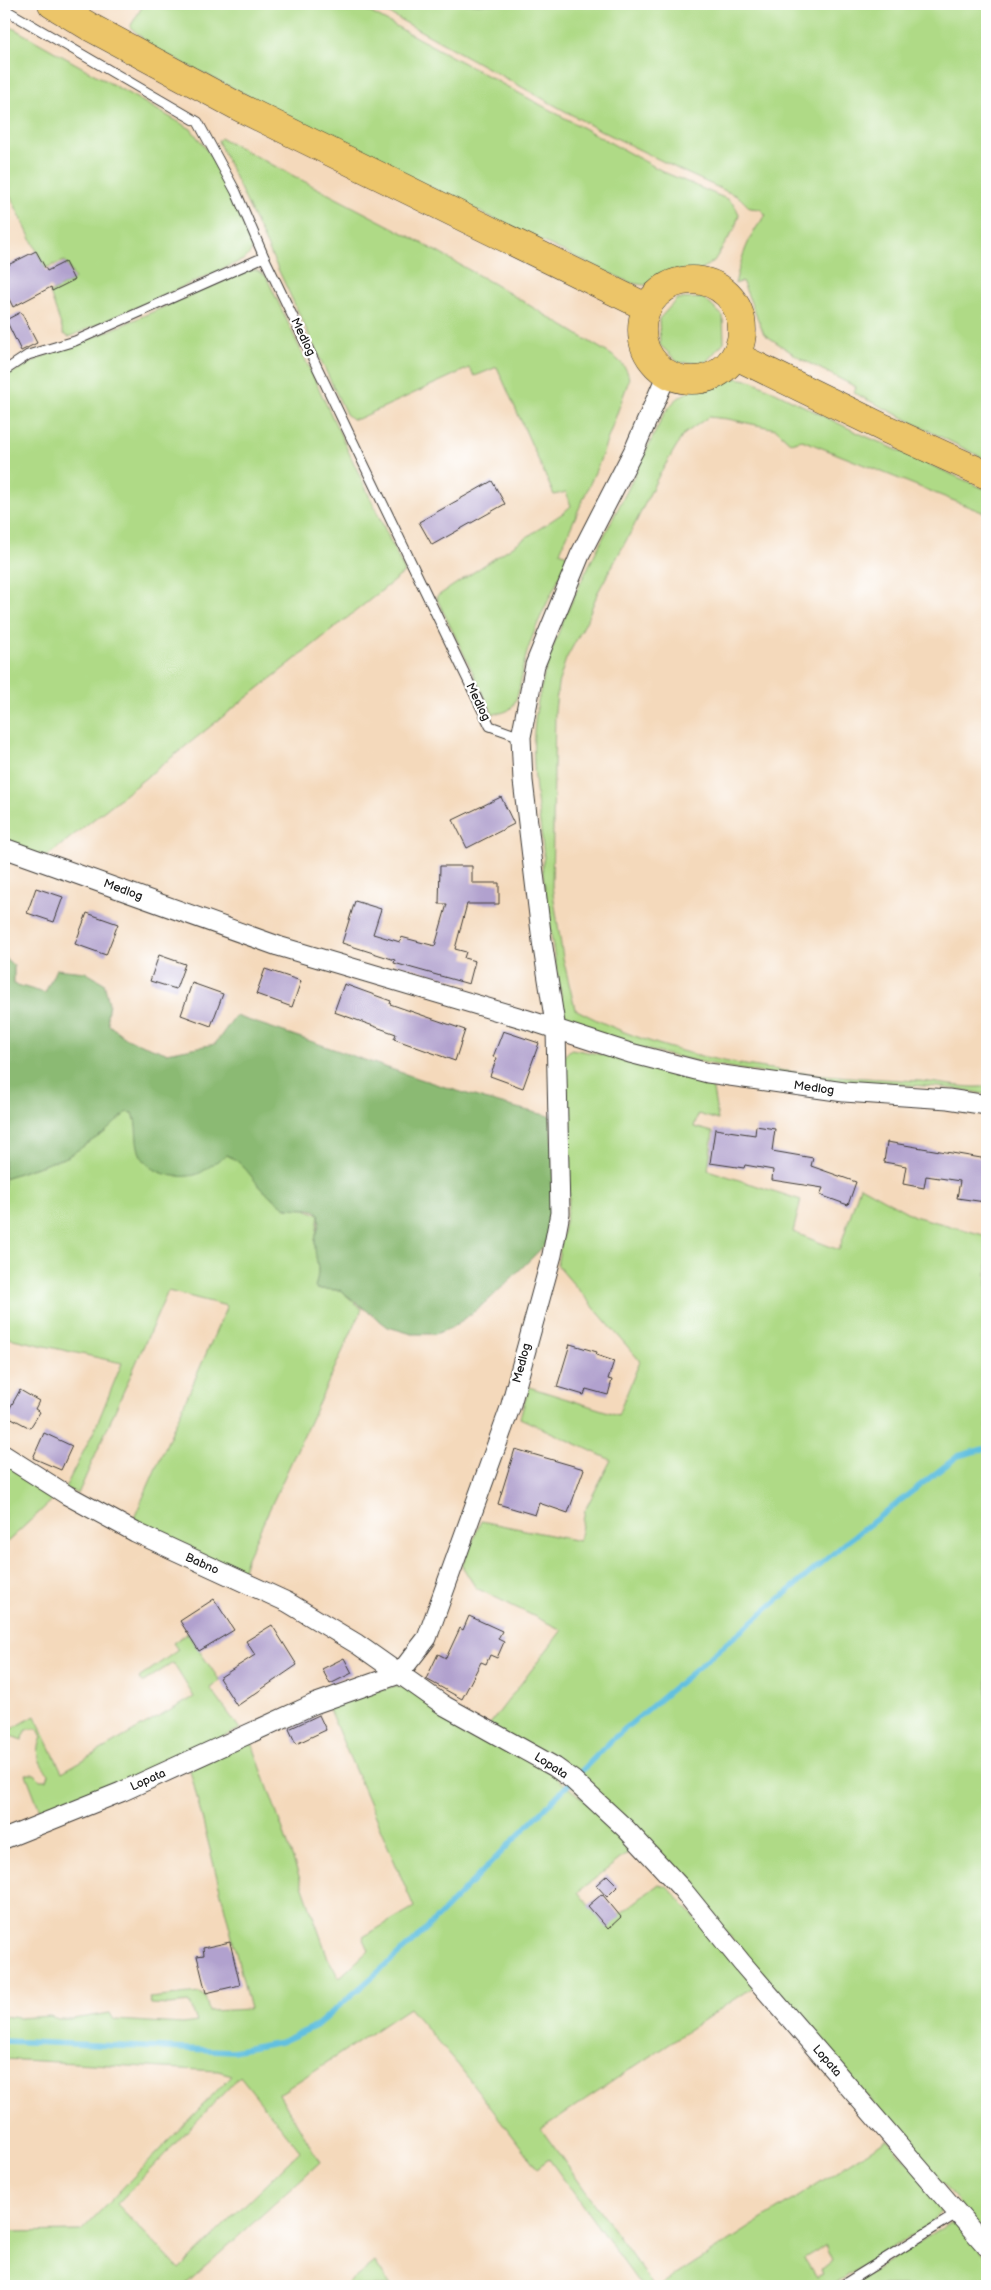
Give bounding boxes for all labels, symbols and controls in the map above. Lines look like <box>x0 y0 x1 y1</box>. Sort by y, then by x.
street label: Medlog <box>287 315 319 359</box>
street label: Medlog <box>462 680 494 724</box>
street label: Medlog <box>101 876 145 904</box>
street label: Medlog <box>793 1078 835 1098</box>
street label: Medlog <box>509 1341 535 1385</box>
street label: Babno <box>183 1550 221 1578</box>
street label: Lopata <box>531 1750 571 1783</box>
street label: Lopata <box>128 1765 168 1794</box>
street label: Lopata <box>809 2042 845 2080</box>

